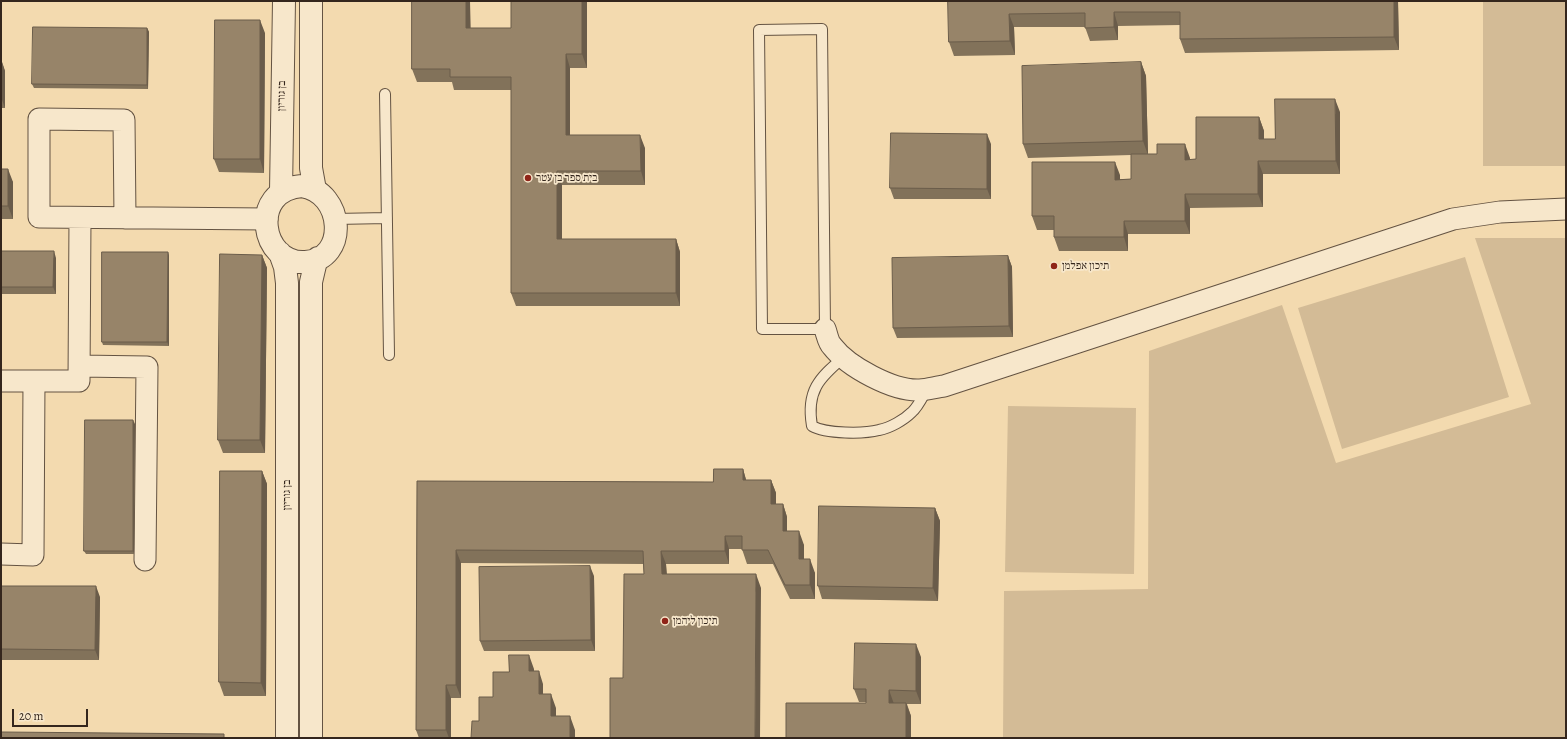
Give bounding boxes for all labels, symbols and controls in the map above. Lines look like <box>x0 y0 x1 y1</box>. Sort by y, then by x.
street label: בן גוריון <box>275 81 289 111</box>
place label: בית ספר בן עטר <box>536 171 597 185</box>
marker: בית ספר בן עטר <box>523 173 533 183</box>
place label: תיכון אפלמן <box>1062 259 1109 273</box>
marker: תיכון אפלמן <box>1049 261 1059 271</box>
street label: בן גוריון <box>280 480 294 510</box>
place label: תיכון ליהמן <box>673 614 718 628</box>
marker: תיכון ליהמן <box>660 616 670 626</box>
scale bar <box>14 701 90 727</box>
text: 20 m <box>19 708 43 724</box>

